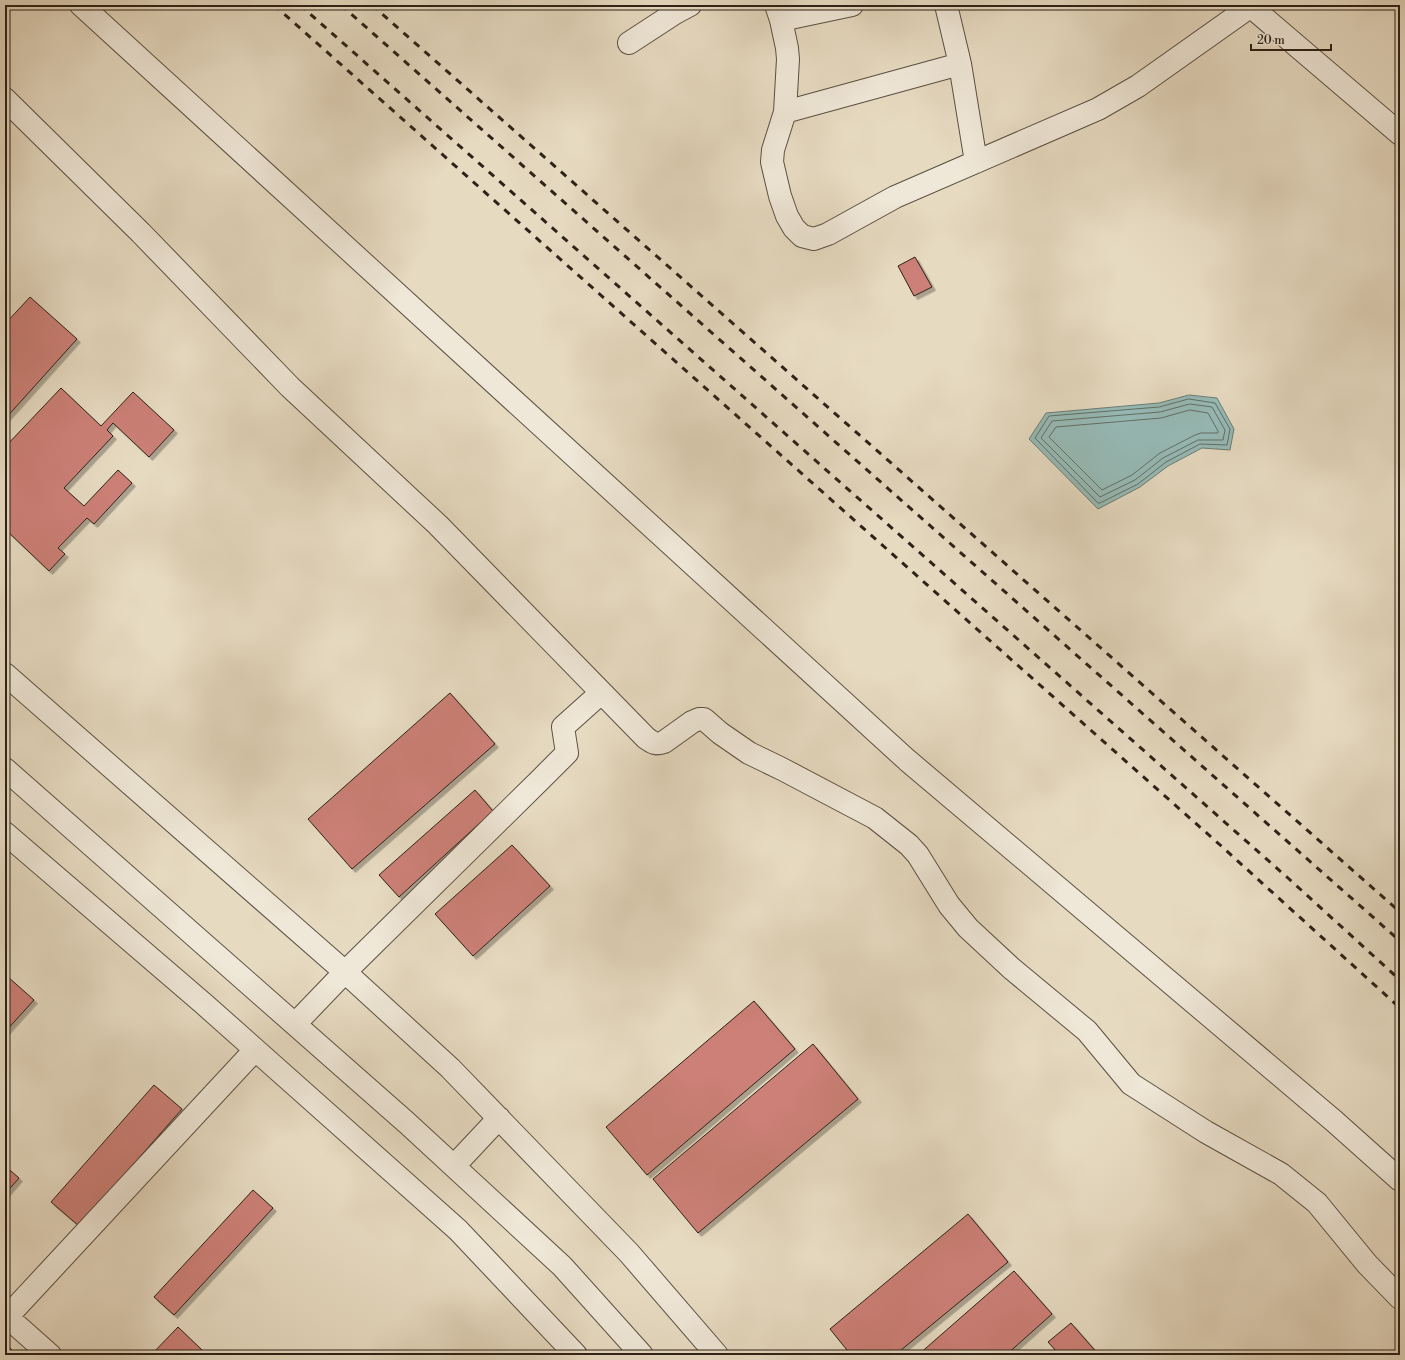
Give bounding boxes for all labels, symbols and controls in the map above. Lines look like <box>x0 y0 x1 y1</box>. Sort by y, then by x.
scale bar <box>1251 26 1331 52</box>
text: 20 m <box>1257 33 1285 48</box>

